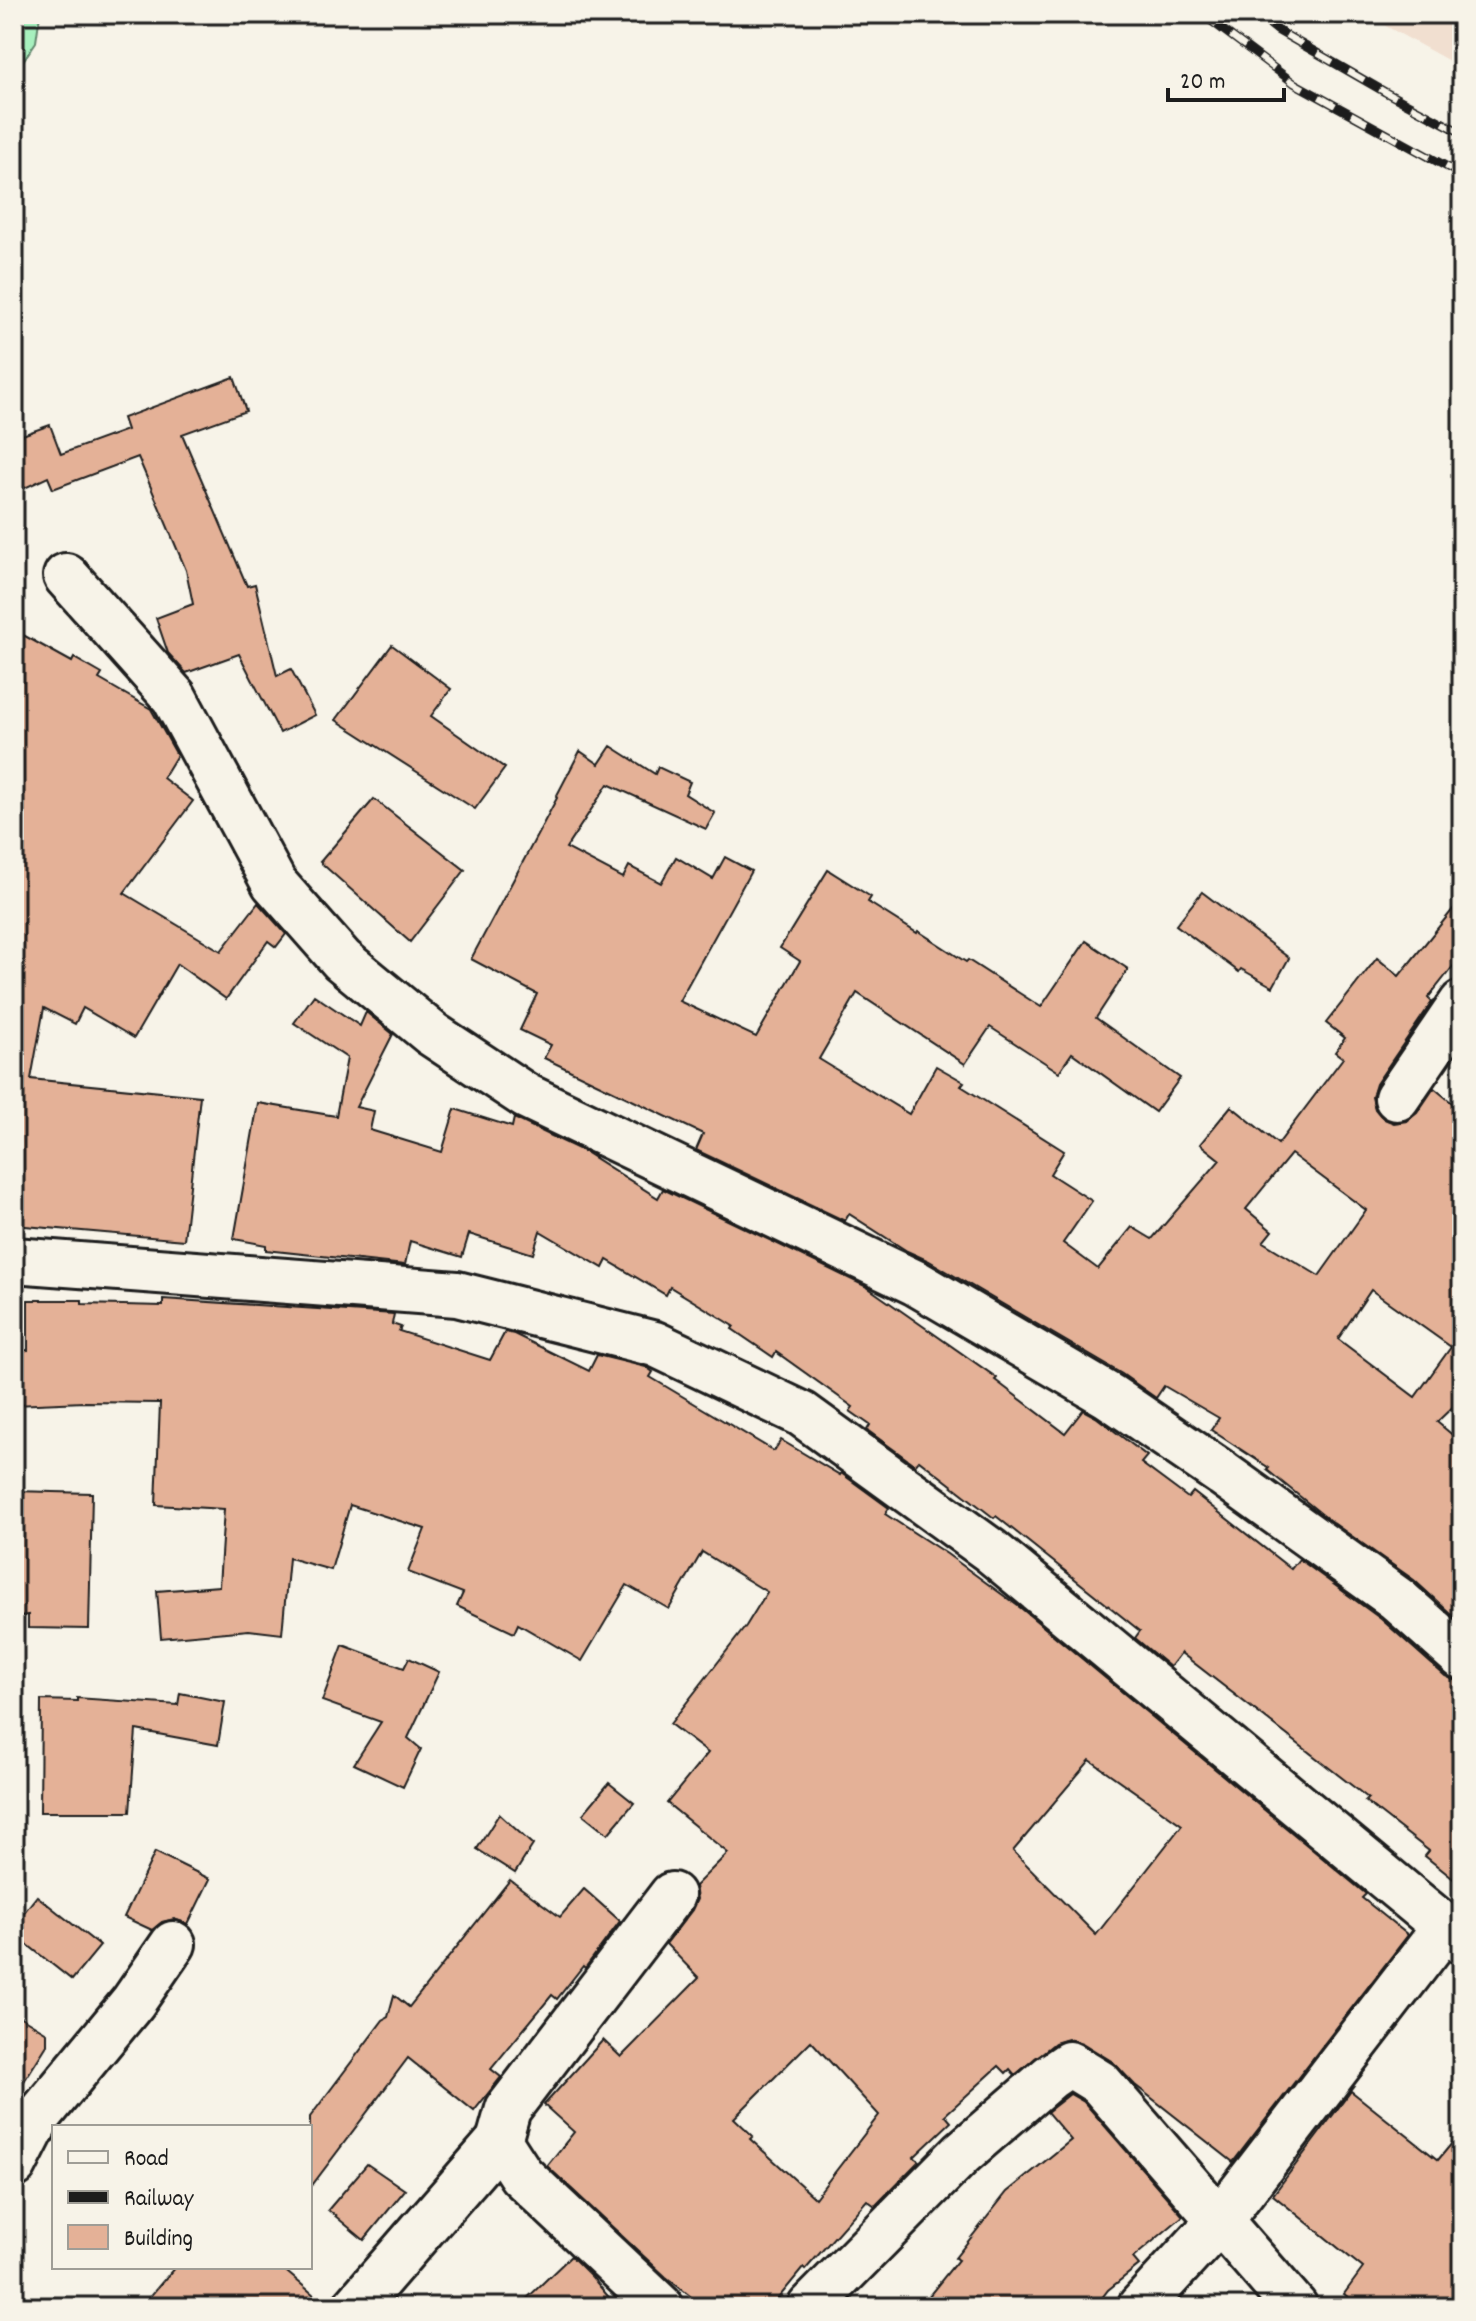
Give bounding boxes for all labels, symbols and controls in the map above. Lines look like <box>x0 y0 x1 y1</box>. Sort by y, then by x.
scale bar <box>1168 52 1284 102</box>
text: 20 m <box>1180 66 1226 100</box>
legend <box>52 2125 312 2269</box>
text: Road <box>124 2143 169 2177</box>
text: Railway <box>124 2183 195 2217</box>
text: Building <box>124 2223 193 2257</box>

